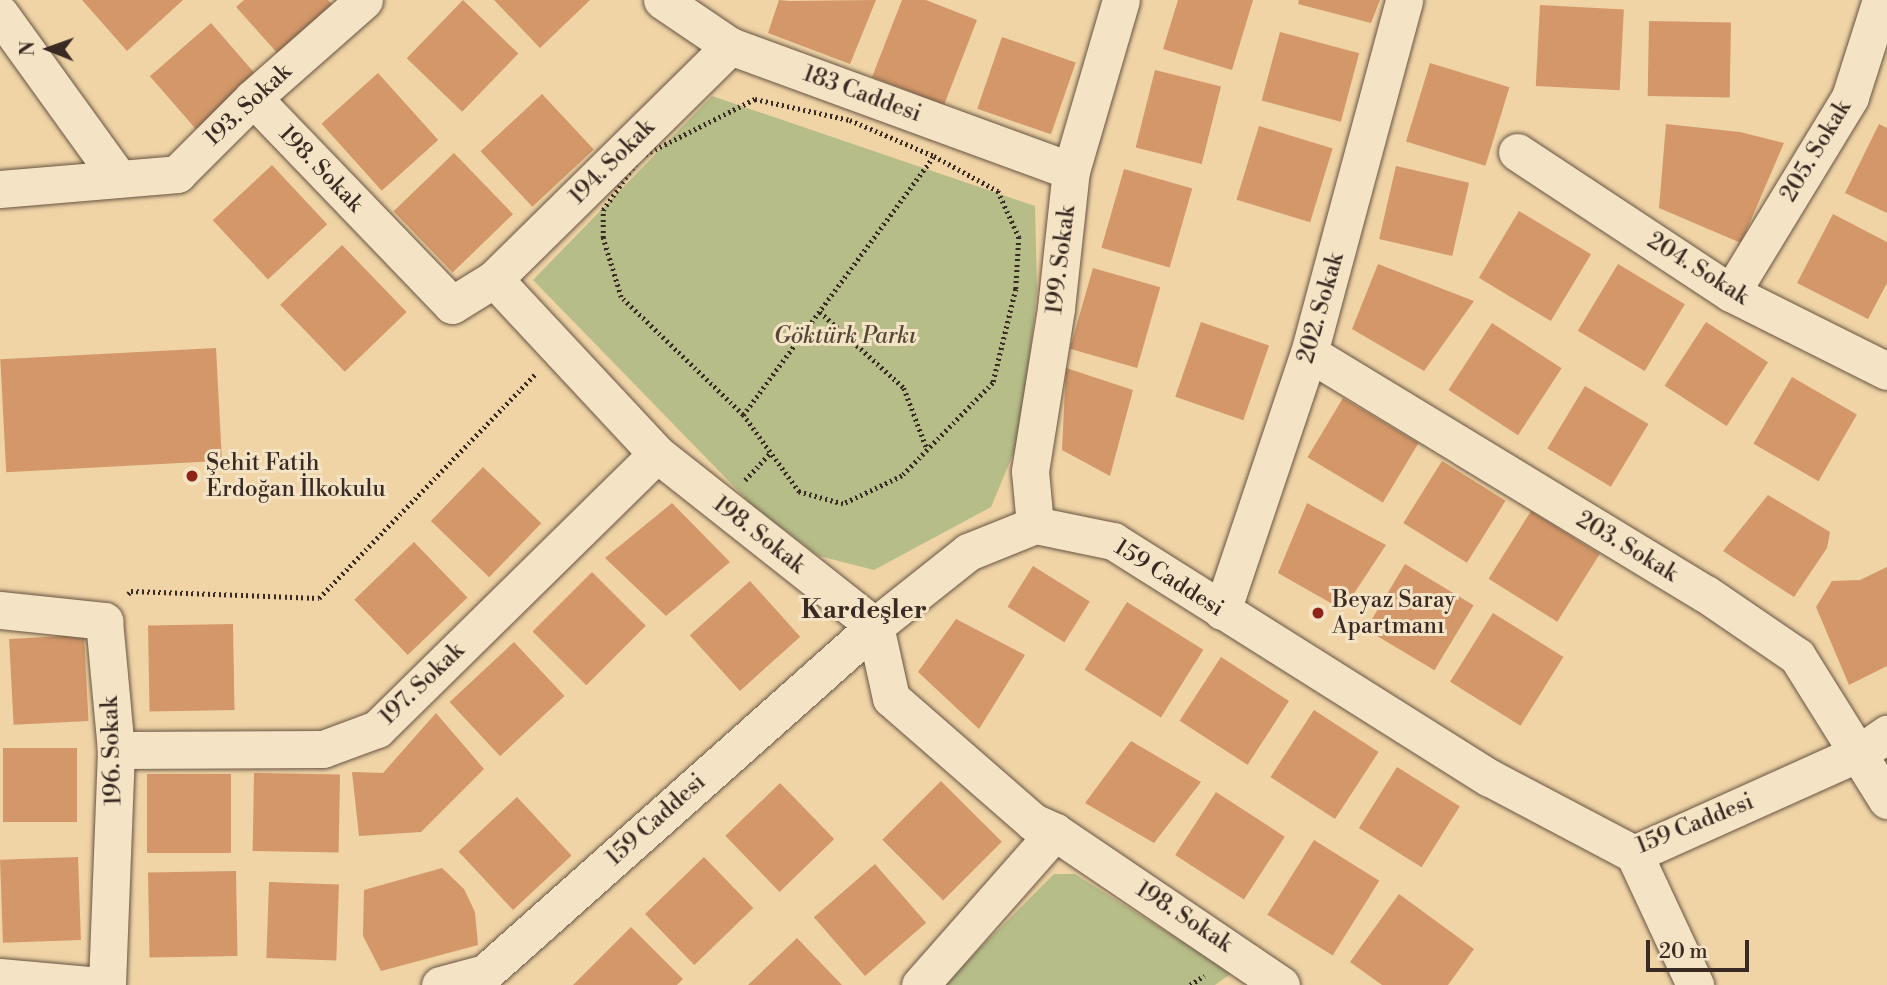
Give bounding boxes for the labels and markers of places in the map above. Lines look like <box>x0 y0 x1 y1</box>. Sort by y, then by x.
place label: Şehit Fatih Erdoğan İlkokulu <box>206 449 386 503</box>
marker: Şehit Fatih Erdoğan İlkokulu <box>184 468 200 484</box>
place label: Beyaz Saray Apartmanı <box>1332 586 1456 640</box>
marker: Beyaz Saray Apartmanı <box>1310 605 1326 621</box>

